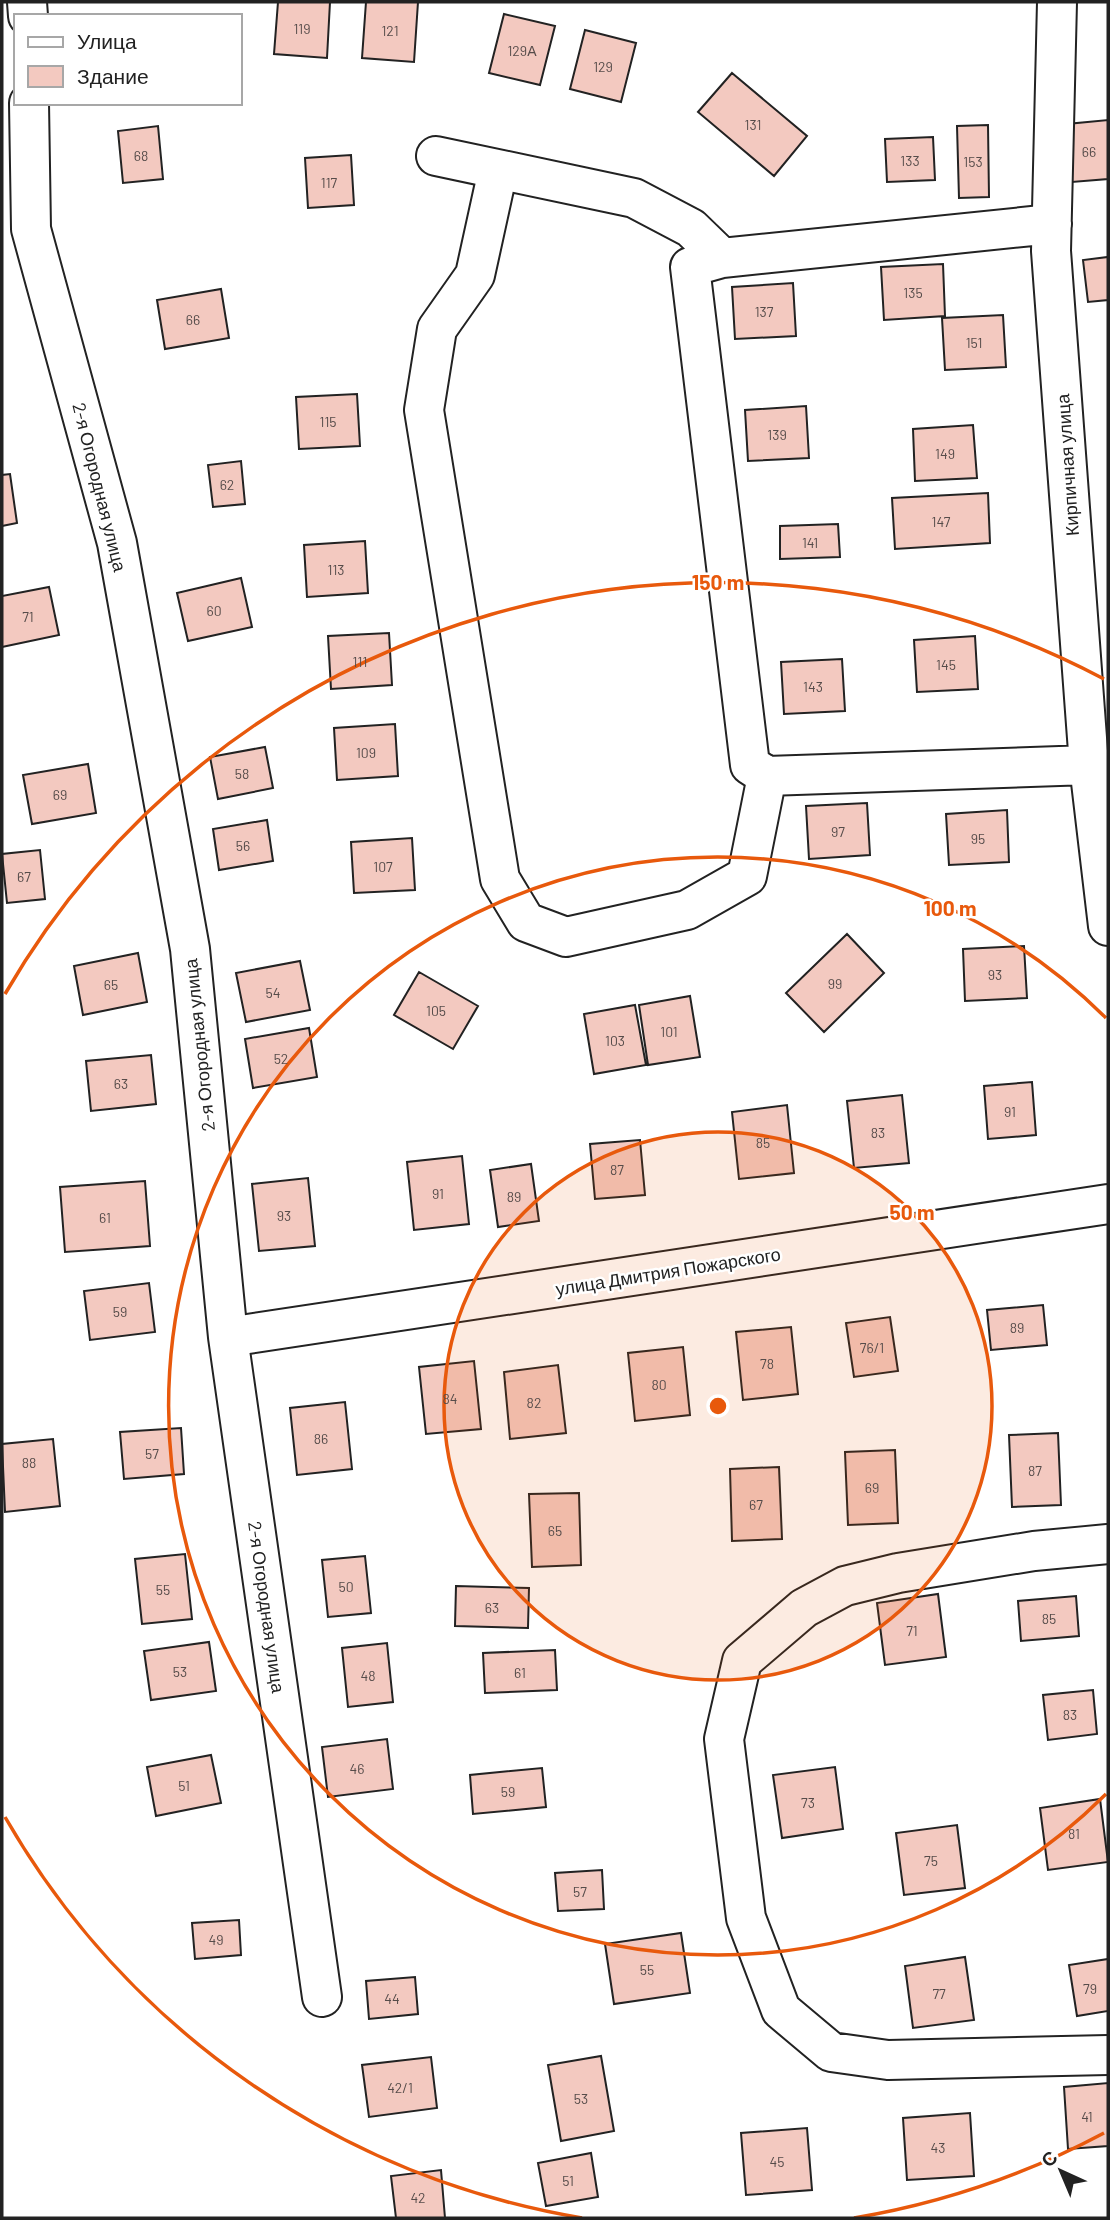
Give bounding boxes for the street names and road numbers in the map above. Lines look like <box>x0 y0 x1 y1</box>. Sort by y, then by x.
street label: Кирпичная улица <box>1051 392 1083 537</box>
street label: 2-я Огородная улица <box>68 400 132 575</box>
street label: 2-я Огородная улица <box>179 957 219 1132</box>
street label: улица Дмитрия Пожарского <box>554 1242 782 1300</box>
street label: 2-я Огородная улица <box>244 1520 290 1695</box>

